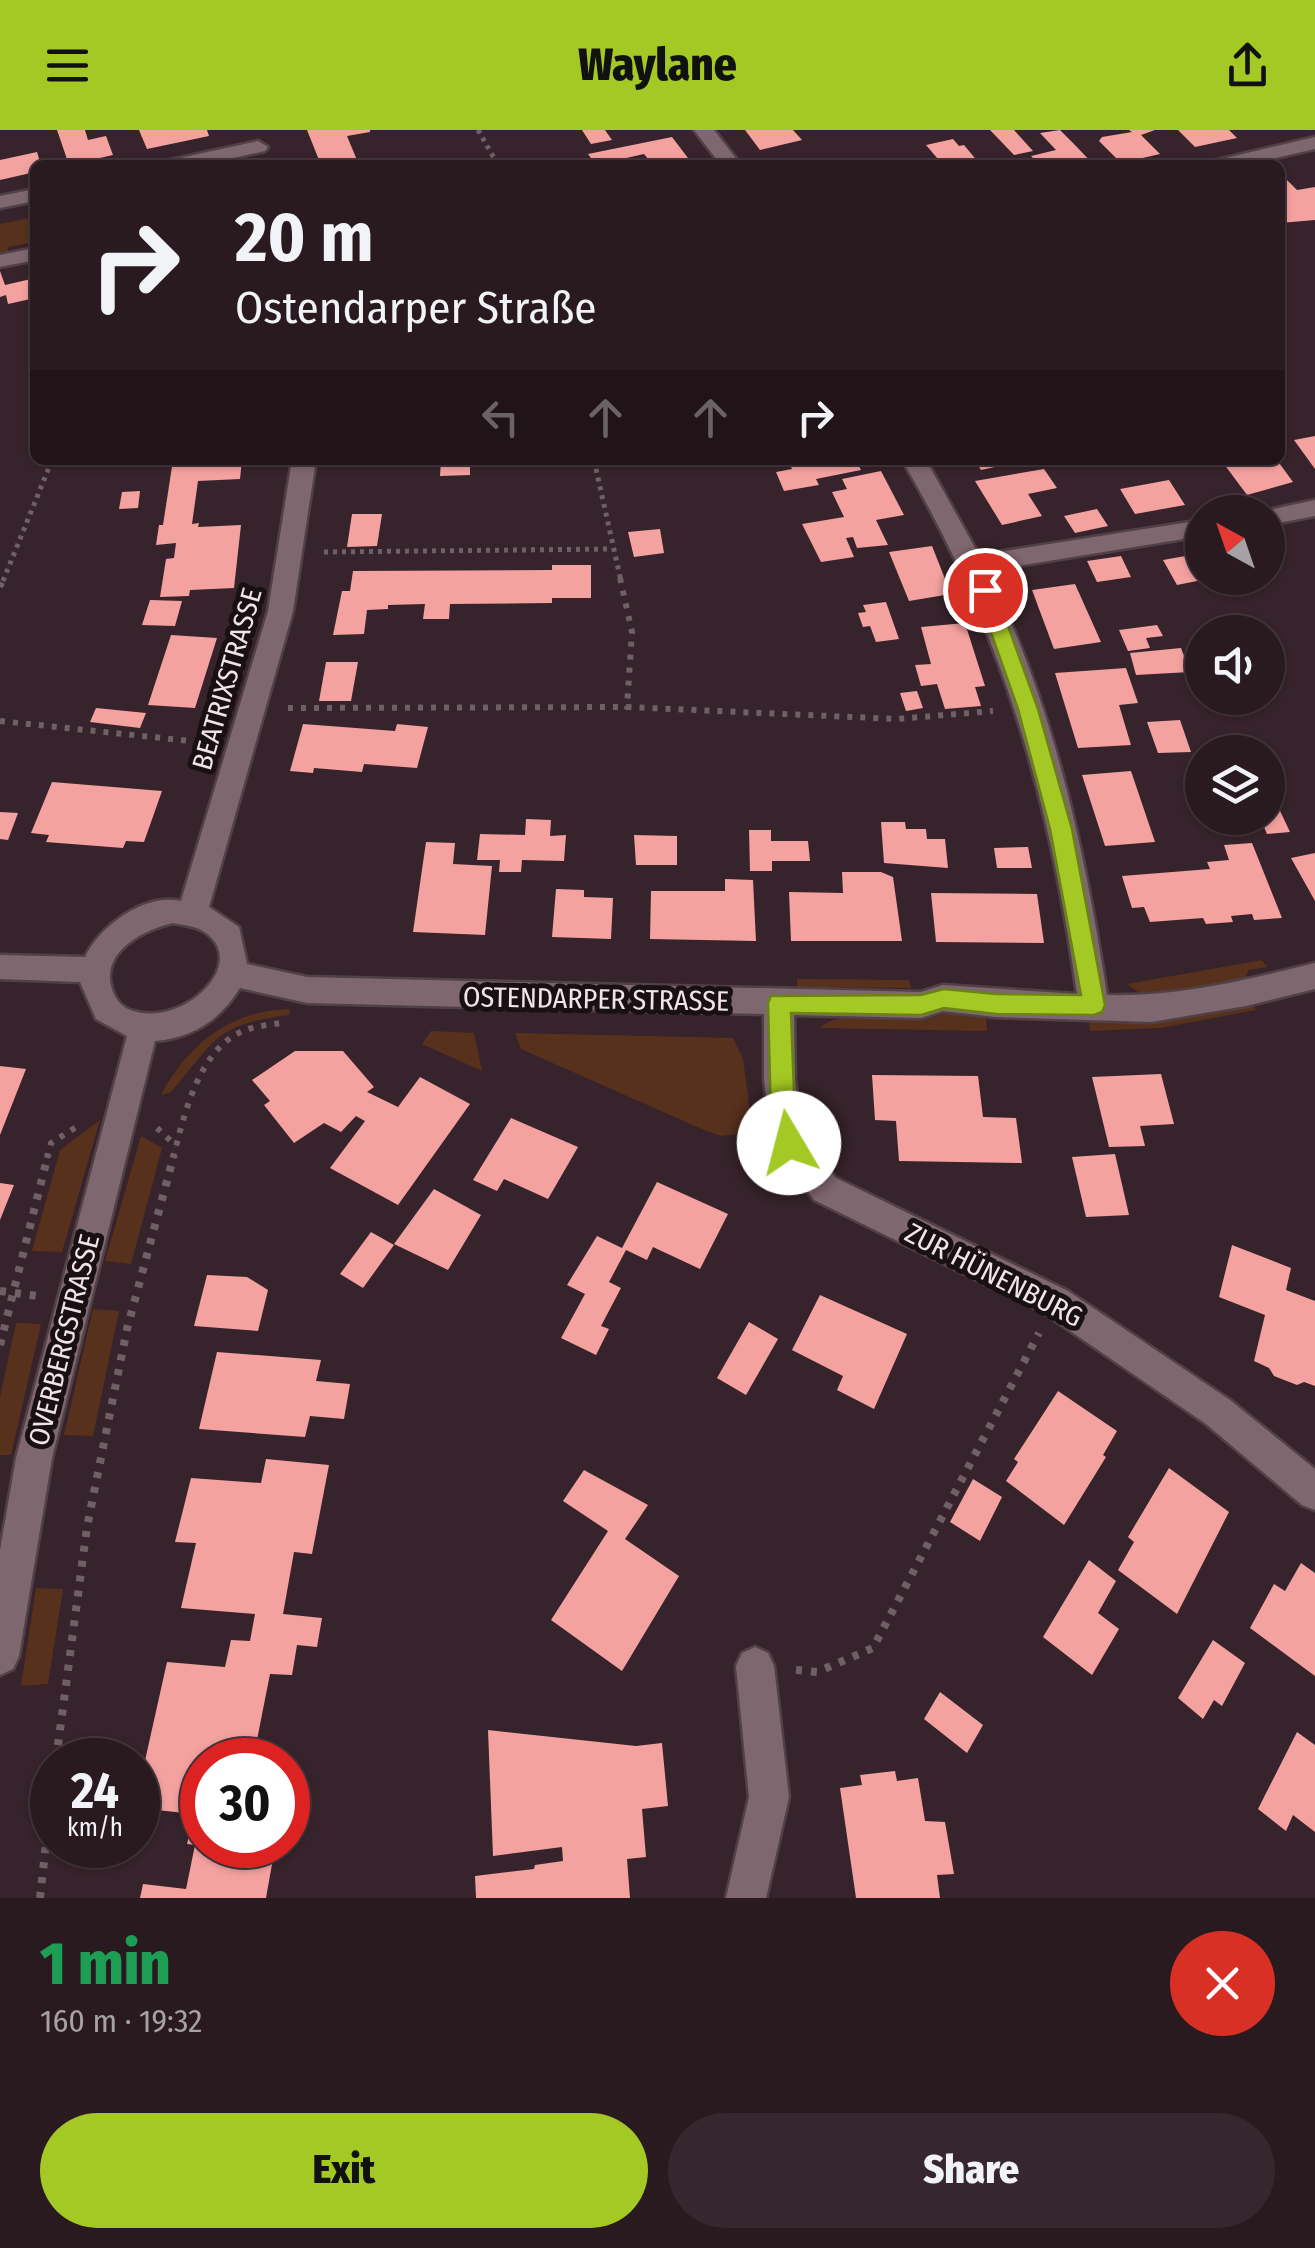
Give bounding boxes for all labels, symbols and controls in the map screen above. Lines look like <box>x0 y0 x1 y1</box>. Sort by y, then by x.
icon: menu <box>40 38 95 93</box>
text: Waylane <box>578 38 737 92</box>
icon: share <box>1220 38 1275 93</box>
text: 20 m <box>235 196 374 280</box>
icon: right <box>70 200 200 330</box>
text: Ostendarper Straße <box>235 281 597 335</box>
icon: left <box>473 390 528 445</box>
icon: ahead <box>578 390 633 445</box>
icon: ahead <box>683 390 738 445</box>
icon: right <box>788 390 843 445</box>
north arrow <box>1185 495 1285 595</box>
map controls <box>1185 495 1285 835</box>
pin <box>943 548 1028 633</box>
icon: arrive <box>958 563 1013 618</box>
street label: BEATRIXSTRASSE <box>185 584 269 774</box>
button: sound <box>1185 615 1285 715</box>
button: layers <box>1185 735 1285 835</box>
street label: OSTENDARPER STRASSE <box>463 980 729 1018</box>
position arrow <box>737 1091 841 1195</box>
street label: ZUR HÜNENBURG <box>900 1216 1088 1334</box>
street label: OVERBERGSTRASSE <box>22 1231 106 1449</box>
speed limit sign: 30 <box>180 1738 310 1868</box>
text: 24 <box>71 1761 119 1821</box>
text: km/h <box>67 1813 123 1843</box>
text: 1 min <box>40 1928 171 2000</box>
button: close <box>1170 1931 1275 2036</box>
text: 160 m · 19:32 <box>40 2002 202 2040</box>
button: Exit <box>40 2113 648 2228</box>
button: Share <box>668 2113 1275 2228</box>

